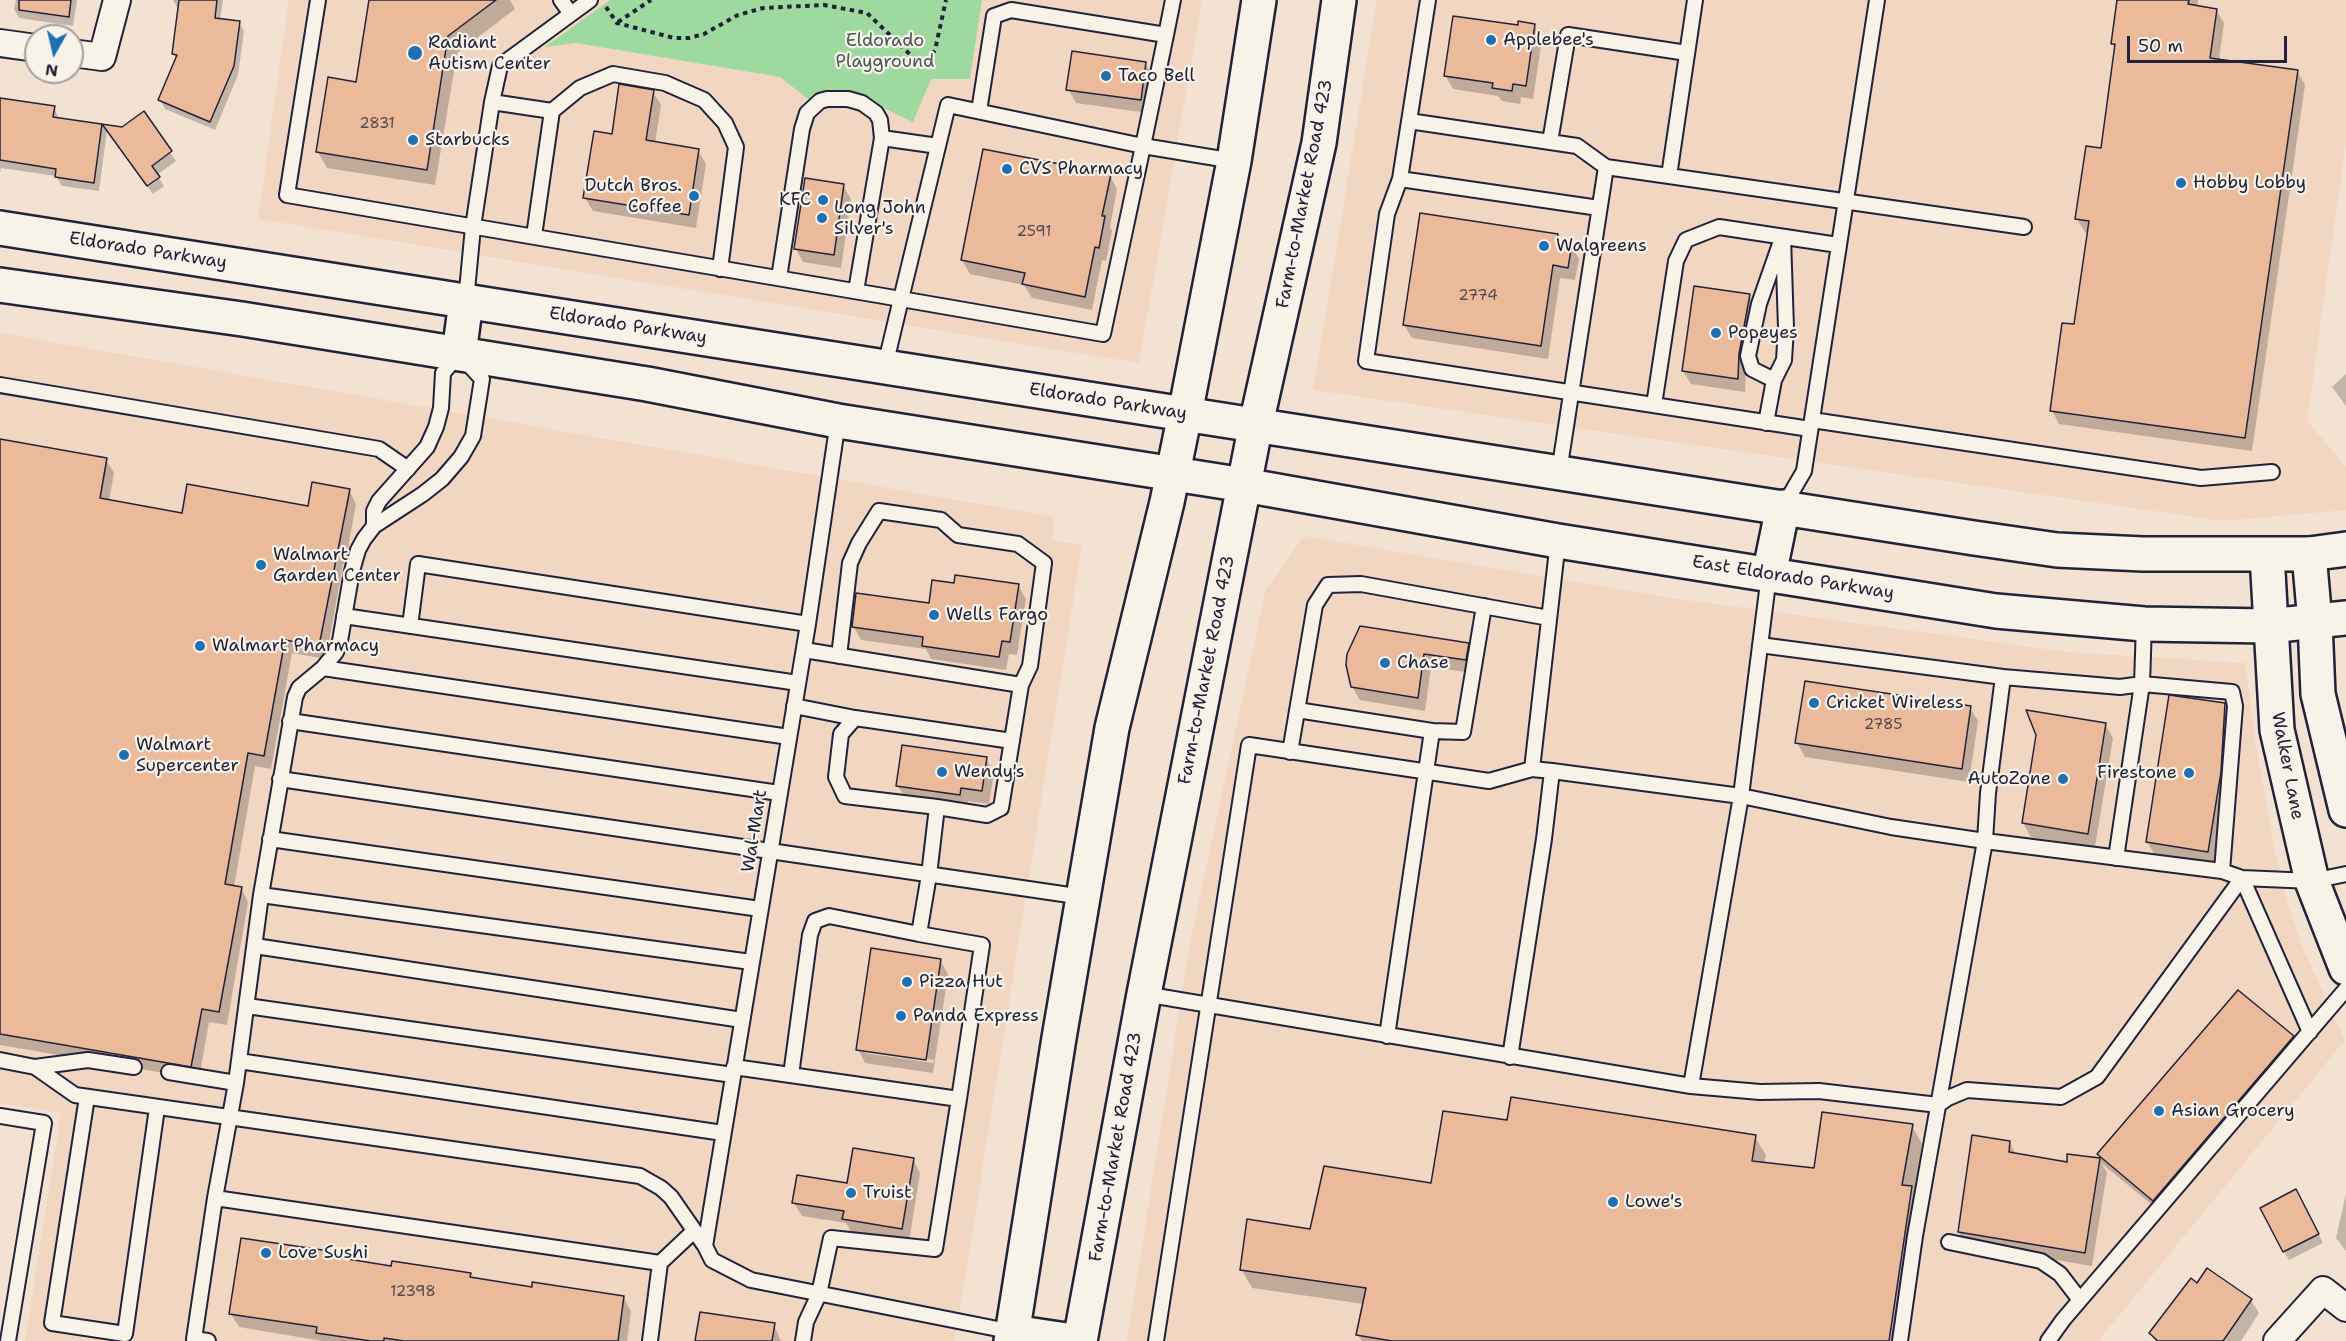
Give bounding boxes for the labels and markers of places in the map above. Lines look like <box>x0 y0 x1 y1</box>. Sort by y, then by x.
place label: Applebee's <box>1503 29 1594 51</box>
place label: Radiant Autism Center <box>428 32 551 74</box>
marker: Applebee's <box>1484 33 1498 47</box>
marker: Radiant Autism Center <box>406 44 424 62</box>
place label: Taco Bell <box>1118 65 1195 87</box>
marker: Taco Bell <box>1099 69 1113 83</box>
place label: Starbucks <box>425 129 510 151</box>
marker: Starbucks <box>406 133 420 147</box>
place label: CVS Pharmacy <box>1019 158 1143 180</box>
marker: CVS Pharmacy <box>1000 162 1014 176</box>
place label: Hobby Lobby <box>2193 172 2306 194</box>
place label: Dutch Bros. Coffee <box>584 175 682 218</box>
marker: Hobby Lobby <box>2174 176 2188 190</box>
marker: Dutch Bros. Coffee <box>687 189 701 203</box>
place label: KFC <box>779 189 811 211</box>
marker: KFC <box>816 193 830 207</box>
place label: Long John Silver's <box>834 197 926 240</box>
marker: Long John Silver's <box>815 211 829 225</box>
place label: Walgreens <box>1556 235 1647 257</box>
marker: Walgreens <box>1537 239 1551 253</box>
place label: Popeyes <box>1728 322 1798 344</box>
marker: Popeyes <box>1709 326 1723 340</box>
place label: Walmart Garden Center <box>273 544 401 586</box>
marker: Walmart Garden Center <box>254 558 268 572</box>
place label: Wells Fargo <box>946 604 1048 626</box>
marker: Wells Fargo <box>927 608 941 622</box>
place label: Walmart Pharmacy <box>212 635 379 657</box>
marker: Walmart Pharmacy <box>193 639 207 653</box>
place label: Chase <box>1397 652 1449 674</box>
marker: Chase <box>1378 656 1392 670</box>
place label: Cricket Wireless <box>1826 692 1964 714</box>
marker: Cricket Wireless <box>1807 696 1821 710</box>
place label: Walmart Supercenter <box>136 734 239 777</box>
marker: Walmart Supercenter <box>117 748 131 762</box>
place label: Wendy's <box>954 761 1025 783</box>
place label: Firestone <box>2097 762 2177 784</box>
marker: Wendy's <box>935 765 949 779</box>
marker: Firestone <box>2182 766 2196 780</box>
place label: AutoZone <box>1968 768 2051 790</box>
marker: AutoZone <box>2056 772 2070 786</box>
place label: Pizza Hut <box>919 971 1003 993</box>
marker: Pizza Hut <box>900 975 914 989</box>
place label: Panda Express <box>913 1005 1039 1027</box>
marker: Panda Express <box>894 1009 908 1023</box>
place label: Asian Grocery <box>2171 1100 2295 1122</box>
marker: Asian Grocery <box>2152 1104 2166 1118</box>
place label: Truist <box>863 1182 912 1204</box>
marker: Truist <box>844 1186 858 1200</box>
place label: Lowe's <box>1625 1191 1682 1213</box>
marker: Lowe's <box>1606 1195 1620 1209</box>
place label: Love Sushi <box>278 1242 368 1264</box>
marker: Love Sushi <box>259 1246 273 1260</box>

